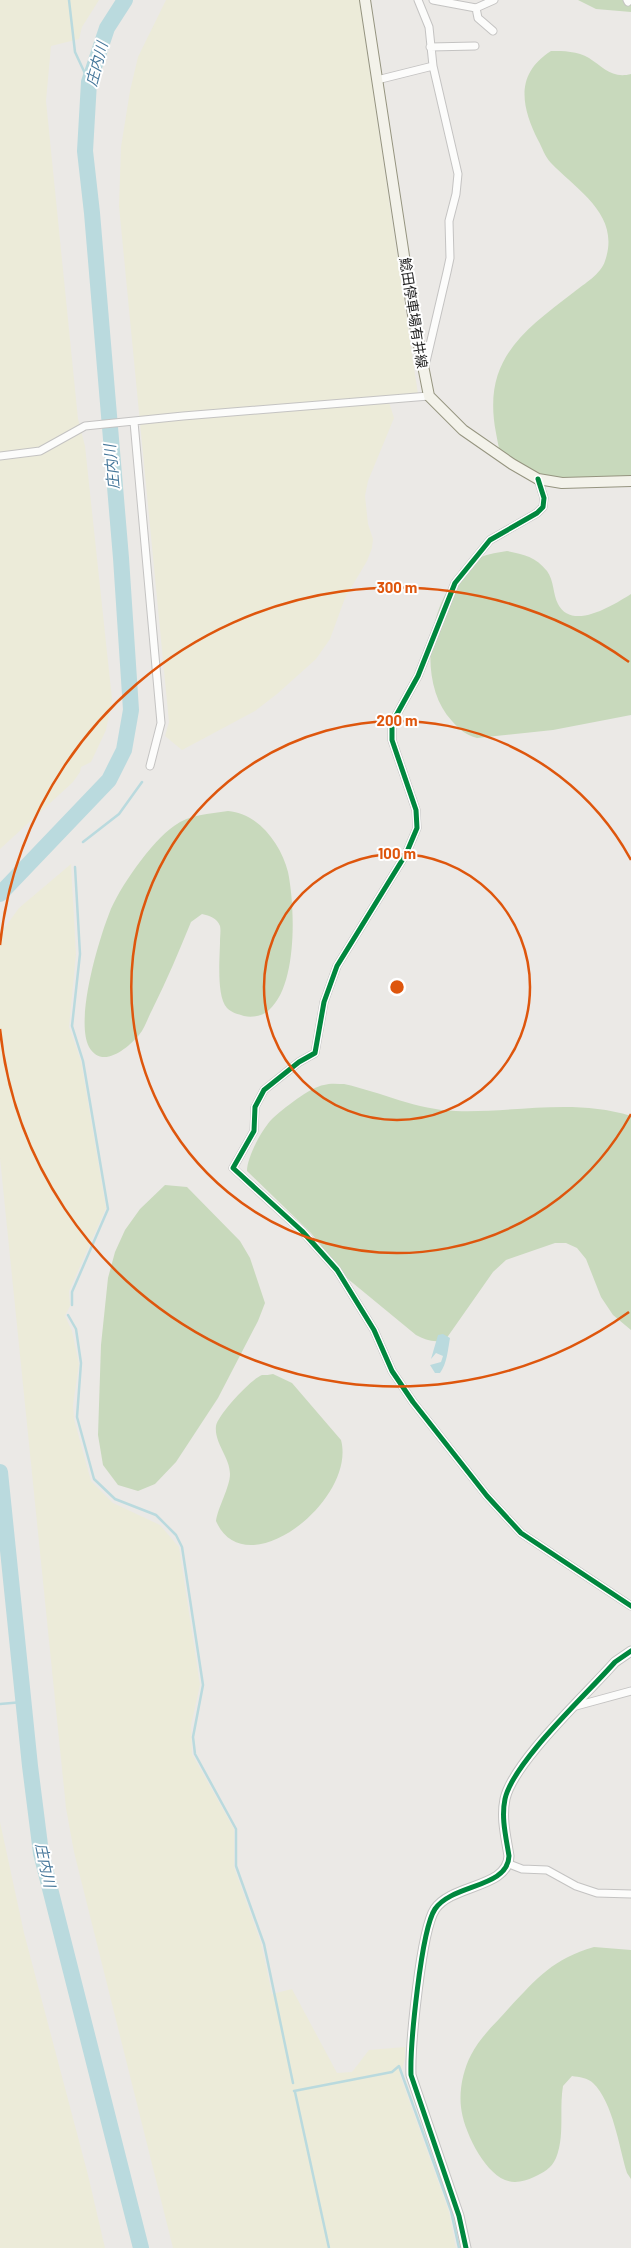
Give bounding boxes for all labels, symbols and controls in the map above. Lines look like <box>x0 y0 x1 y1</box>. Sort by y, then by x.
water label: 庄内川 <box>81 38 111 88</box>
street label: 鯰田停車場有井線 <box>397 256 431 370</box>
water label: 庄内川 <box>100 442 122 490</box>
text: 300 m <box>377 578 417 596</box>
text: 200 m <box>376 711 418 729</box>
text: 100 m <box>378 844 416 862</box>
centre of rings <box>388 978 406 996</box>
water label: 庄内川 <box>33 1841 60 1891</box>

